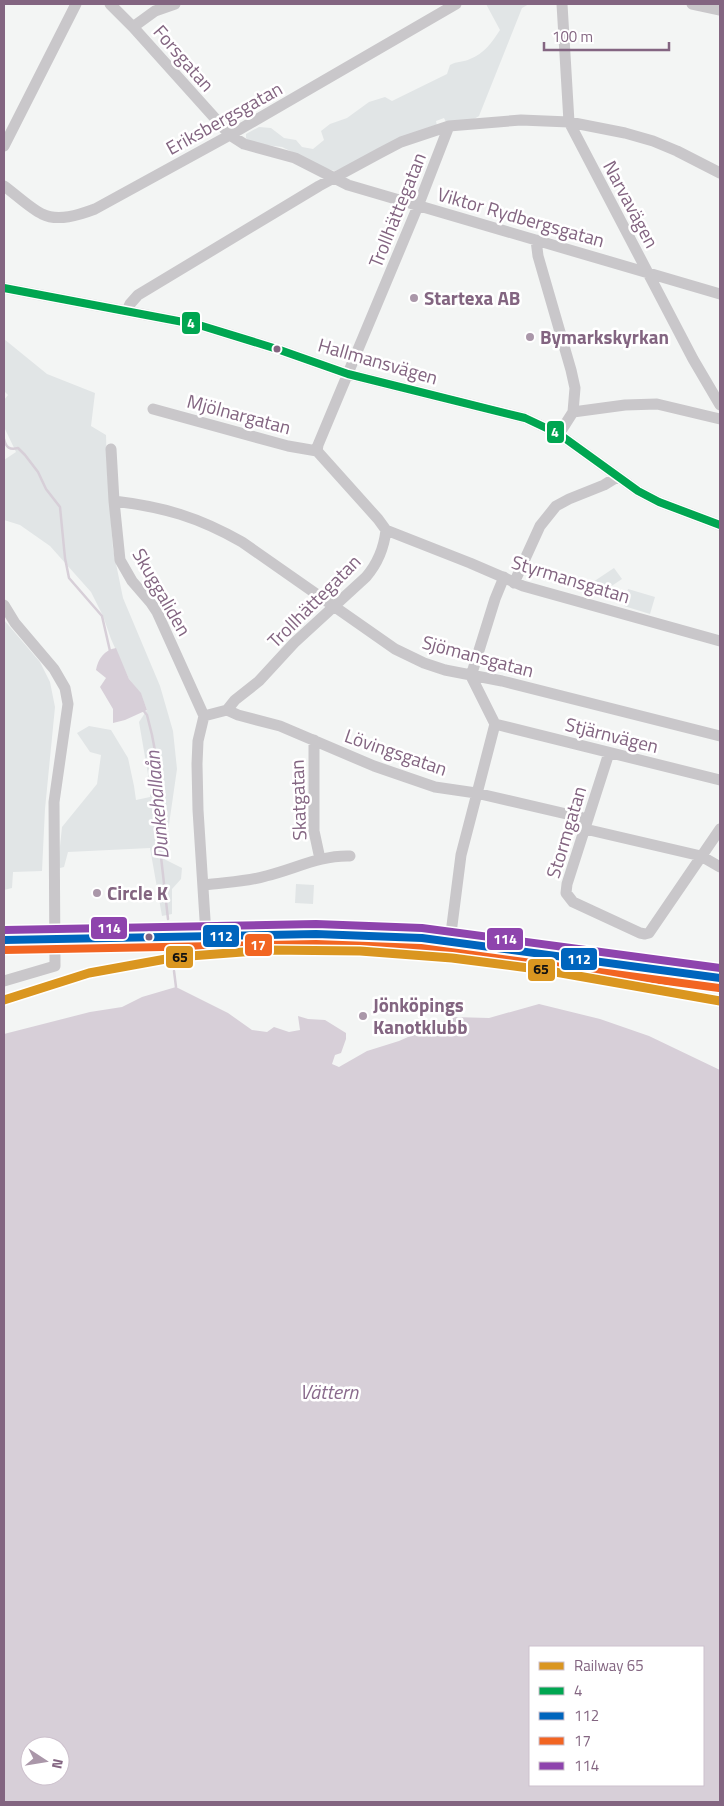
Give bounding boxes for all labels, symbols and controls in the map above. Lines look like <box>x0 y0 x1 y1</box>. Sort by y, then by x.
street label: Forsgatan <box>147 18 222 98</box>
scale bar <box>544 20 669 52</box>
text: 100 m <box>552 25 593 48</box>
street label: Eriksbergsgatan <box>160 74 287 162</box>
street label: Trollhättegatan <box>360 148 433 272</box>
street label: Narvavägen <box>596 155 667 253</box>
street label: Viktor Rydbergsgatan <box>434 179 608 254</box>
place label: Startexa AB <box>424 283 520 312</box>
marker: Startexa AB <box>408 292 420 304</box>
line badge: 4 <box>181 311 201 335</box>
text: 4 <box>187 312 195 333</box>
place label: Bymarkskyrkan <box>540 322 669 351</box>
street label: Hallmansvägen <box>315 330 441 391</box>
marker: Bymarkskyrkan <box>524 331 536 343</box>
unlabelled marker <box>272 344 282 354</box>
street label: Mjölnargatan <box>184 386 294 441</box>
line badge: 4 <box>546 420 565 444</box>
text: 4 <box>551 421 559 442</box>
street label: Skuggaliden <box>126 543 199 641</box>
street label: Trollhättegatan <box>260 547 367 654</box>
street label: Styrmansgatan <box>508 547 634 610</box>
street label: Sjömansgatan <box>419 627 537 684</box>
street label: Stjärnvägen <box>562 709 662 760</box>
street label: Lövingsgatan <box>341 720 451 783</box>
water label: Dunkehallaån <box>136 749 177 860</box>
street label: Skatgatan <box>282 759 313 841</box>
street label: Stormgatan <box>538 782 593 882</box>
place label: Circle K <box>107 878 168 907</box>
marker: Circle K <box>91 887 103 899</box>
line badge: 114 <box>90 916 128 940</box>
text: 114 <box>97 917 121 938</box>
line badge: 112 <box>202 924 240 948</box>
text: 112 <box>209 925 233 946</box>
line badge: 114 <box>486 927 524 951</box>
text: 114 <box>493 928 517 949</box>
unlabelled marker <box>144 932 154 942</box>
line badge: 17 <box>244 933 273 957</box>
text: 17 <box>250 934 266 955</box>
line badge: 65 <box>165 945 194 969</box>
text: 65 <box>172 946 188 967</box>
line badge: 112 <box>560 947 598 971</box>
text: 112 <box>567 948 591 969</box>
line badge: 65 <box>527 958 556 982</box>
text: 65 <box>533 958 549 979</box>
place label: Jönköpings Kanotklubb <box>373 990 468 1041</box>
marker: Jönköpings Kanotklubb <box>357 1010 369 1022</box>
water label: Vättern <box>300 1376 359 1407</box>
legend <box>529 1646 704 1786</box>
text: Railway 65 <box>574 1654 644 1677</box>
text: 4 <box>574 1679 582 1702</box>
text: 112 <box>574 1704 599 1727</box>
text: 17 <box>574 1729 591 1752</box>
north arrow <box>20 1736 70 1786</box>
text: 114 <box>574 1754 599 1777</box>
text: N <box>47 1757 69 1771</box>

